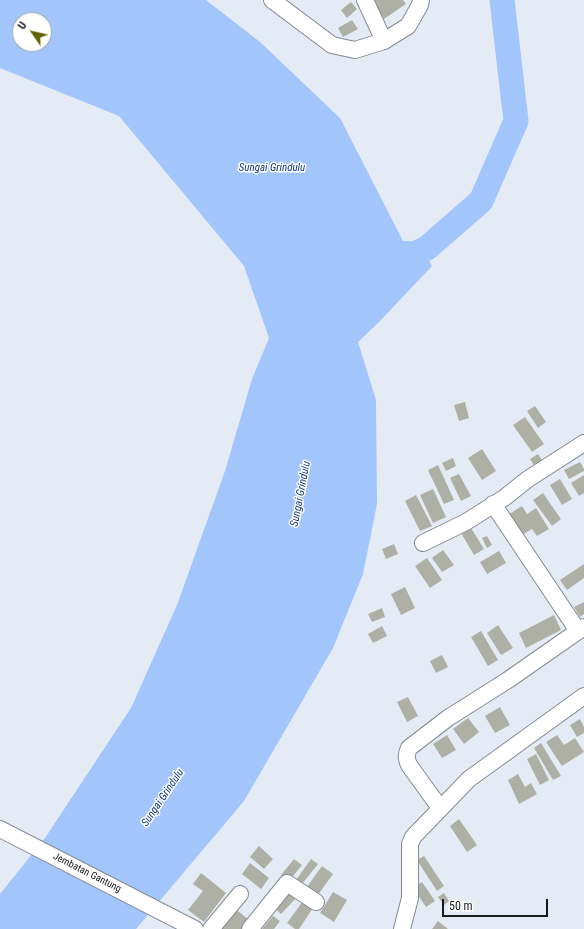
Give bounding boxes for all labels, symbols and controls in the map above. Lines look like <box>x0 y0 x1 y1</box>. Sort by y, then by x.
north arrow <box>12 12 52 52</box>
text: U <box>15 19 30 32</box>
water label: Sungai Grindulu <box>239 161 305 175</box>
water label: Sungai Grindulu <box>288 460 314 528</box>
water label: Sungai Grindulu <box>139 767 187 829</box>
street label: Jembatan Gantung <box>51 851 123 895</box>
scale bar <box>444 891 550 917</box>
text: 50 m <box>449 899 473 913</box>

